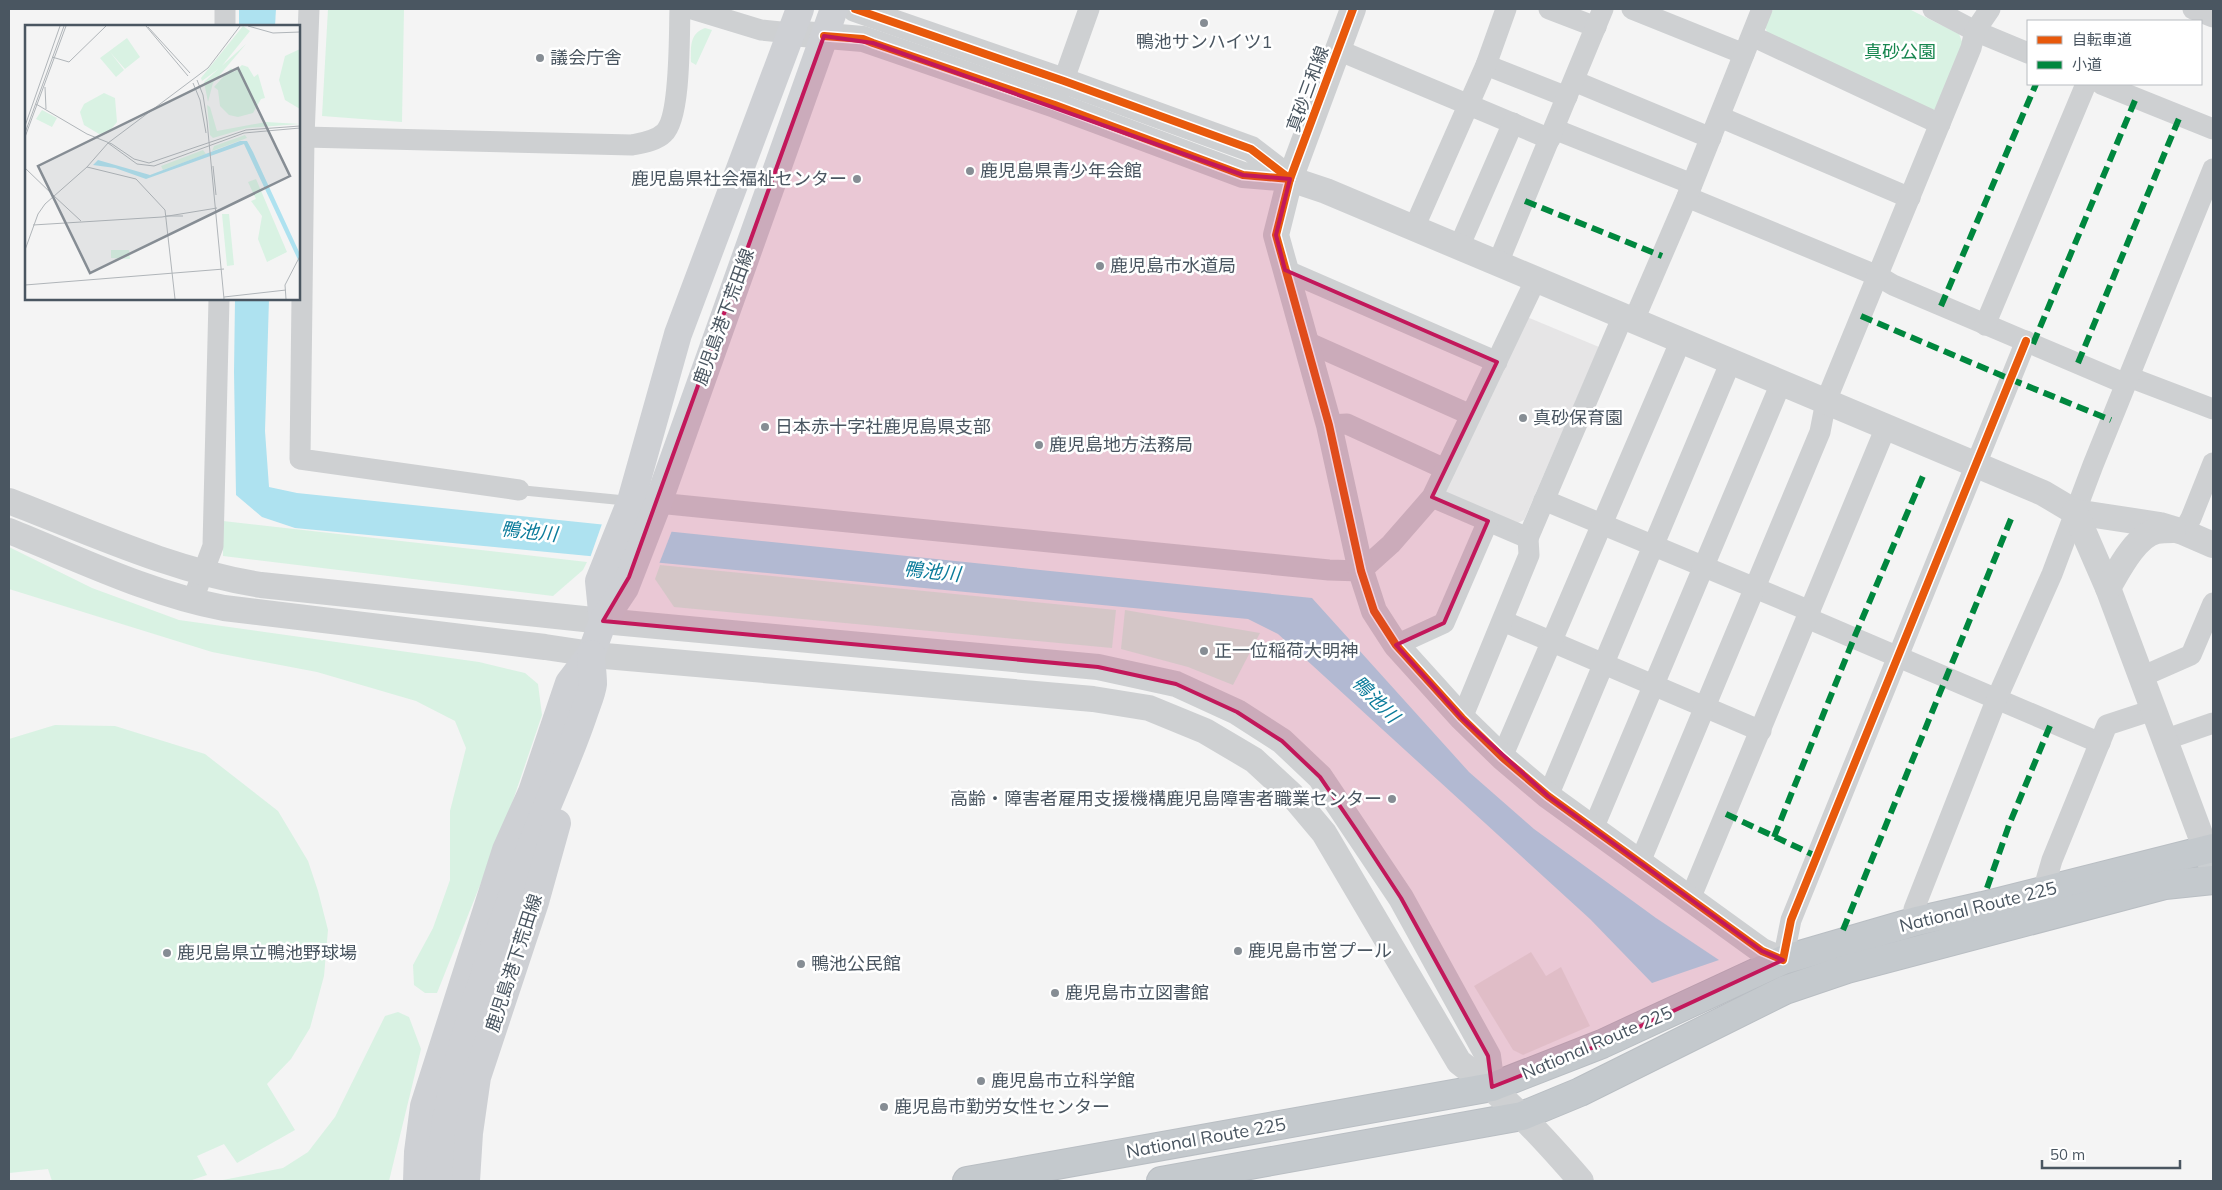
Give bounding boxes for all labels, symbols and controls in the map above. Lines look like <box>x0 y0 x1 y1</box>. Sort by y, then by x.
marker: 鴨池サンハイツ1 <box>1198 17 1210 29</box>
legend <box>2027 20 2202 85</box>
inset map <box>25 25 300 300</box>
place label: 鴨池サンハイツ1 <box>1136 30 1272 53</box>
text: 自転車道 <box>2072 30 2132 49</box>
park label: 真砂公園 <box>1864 40 1936 63</box>
street label: 真砂三和線 <box>1281 43 1334 135</box>
place label: 議会庁舎 <box>550 46 622 69</box>
marker: 議会庁舎 <box>534 52 546 64</box>
text: 小道 <box>2072 55 2102 74</box>
place label: 鹿児島県青少年会館 <box>980 159 1142 182</box>
marker: 鹿児島県青少年会館 <box>964 165 976 177</box>
place label: 鹿児島県社会福祉センター <box>631 167 847 190</box>
marker: 鹿児島県社会福祉センター <box>851 173 863 185</box>
street label: 鹿児島港下荒田線 <box>688 245 759 388</box>
place label: 鹿児島市水道局 <box>1110 254 1236 277</box>
marker: 鹿児島市水道局 <box>1094 260 1106 272</box>
place label: 真砂保育園 <box>1533 406 1623 429</box>
marker: 真砂保育園 <box>1517 412 1529 424</box>
place label: 日本赤十字社鹿児島県支部 <box>775 415 991 438</box>
marker: 日本赤十字社鹿児島県支部 <box>759 421 771 433</box>
place label: 鹿児島地方法務局 <box>1049 433 1193 456</box>
marker: 鹿児島地方法務局 <box>1033 439 1045 451</box>
water label: 鴨池川 <box>499 516 561 546</box>
water label: 鴨池川 <box>902 556 964 586</box>
place label: 正一位稲荷大明神 <box>1214 639 1358 662</box>
marker: 正一位稲荷大明神 <box>1198 645 1210 657</box>
water label: 鴨池川 <box>1347 670 1406 729</box>
place label: 高齢・障害者雇用支援機構鹿児島障害者職業センター <box>950 787 1382 810</box>
marker: 高齢・障害者雇用支援機構鹿児島障害者職業センター <box>1386 793 1398 805</box>
street label: National Route 225 <box>1897 876 2059 937</box>
street label: 鹿児島港下荒田線 <box>480 891 547 1035</box>
place label: 鹿児島市営プール <box>1248 939 1392 962</box>
place label: 鹿児島県立鴨池野球場 <box>177 941 357 964</box>
marker: 鹿児島市営プール <box>1232 945 1244 957</box>
marker: 鹿児島県立鴨池野球場 <box>161 947 173 959</box>
place label: 鴨池公民館 <box>811 952 901 975</box>
marker: 鴨池公民館 <box>795 958 807 970</box>
place label: 鹿児島市立図書館 <box>1065 981 1209 1004</box>
marker: 鹿児島市立図書館 <box>1049 987 1061 999</box>
street label: National Route 225 <box>1518 1000 1676 1085</box>
place label: 鹿児島市立科学館 <box>991 1069 1135 1092</box>
marker: 鹿児島市立科学館 <box>975 1075 987 1087</box>
place label: 鹿児島市勤労女性センター <box>894 1095 1110 1118</box>
marker: 鹿児島市勤労女性センター <box>878 1101 890 1113</box>
street label: National Route 225 <box>1124 1112 1288 1163</box>
scale bar <box>2042 1138 2180 1170</box>
text: 50 m <box>2050 1145 2085 1164</box>

